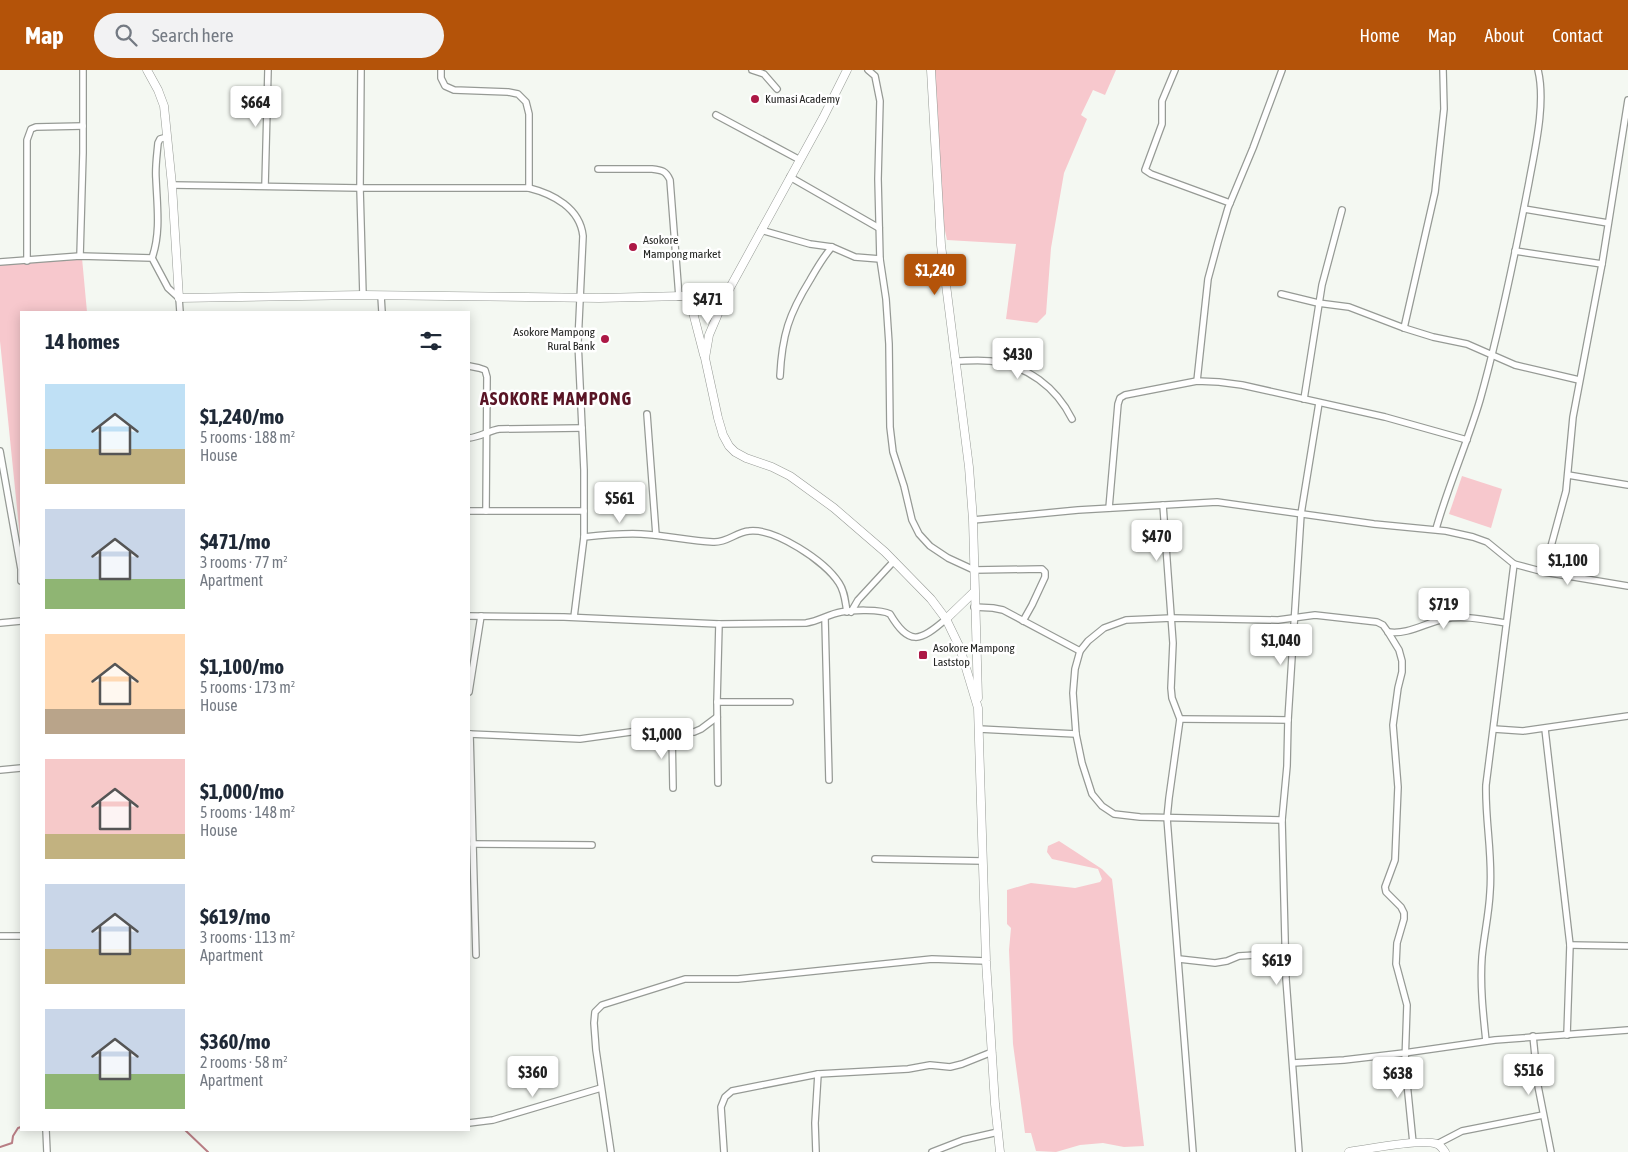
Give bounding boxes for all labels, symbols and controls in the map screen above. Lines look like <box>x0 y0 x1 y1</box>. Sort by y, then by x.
search box <box>94 13 444 58</box>
icon: search <box>112 21 140 49</box>
text: Map <box>25 22 64 49</box>
text: Search here <box>152 24 234 46</box>
text: Home <box>1360 25 1400 46</box>
text: Map <box>1428 25 1457 46</box>
text: About <box>1485 25 1524 46</box>
text: Contact <box>1552 25 1603 46</box>
pin: $664 <box>226 85 286 128</box>
place label: Kumasi Academy <box>765 92 840 106</box>
text: $664 <box>241 93 271 111</box>
marker: Kumasi Academy <box>749 93 761 105</box>
place label: Asokore Mampong market <box>643 233 721 261</box>
marker: Asokore Mampong market <box>627 241 639 253</box>
pin: $1,240 <box>894 254 976 296</box>
text: $1,240 <box>915 261 955 279</box>
pin: $471 <box>678 282 738 325</box>
text: $471 <box>693 290 723 308</box>
place label: Asokore Mampong Rural Bank <box>513 325 596 353</box>
icon: filters <box>417 327 445 355</box>
text: 14 homes <box>45 329 120 353</box>
marker: Asokore Mampong Rural Bank <box>599 333 611 345</box>
pin: $430 <box>988 338 1048 380</box>
text: $430 <box>1003 345 1033 363</box>
district label: ASOKORE MAMPONG <box>479 388 632 409</box>
icon: home <box>85 404 145 464</box>
text: $1,240/mo <box>200 404 284 428</box>
text: 5 rooms · 188 m² <box>200 428 295 446</box>
text: House <box>200 446 237 464</box>
pin: $561 <box>590 482 650 524</box>
text: $561 <box>605 489 635 507</box>
pin: $470 <box>1127 520 1187 562</box>
text: $470 <box>1142 527 1172 545</box>
icon: home <box>85 529 145 589</box>
text: $471/mo <box>200 529 271 553</box>
pin: $1,100 <box>1527 544 1609 586</box>
text: $1,100 <box>1548 551 1588 569</box>
text: 3 rooms · 77 m² <box>200 553 288 571</box>
text: Apartment <box>200 571 263 589</box>
pin: $719 <box>1414 588 1474 630</box>
text: $719 <box>1429 595 1459 613</box>
pin: $1,040 <box>1240 624 1322 666</box>
text: $1,040 <box>1261 631 1301 649</box>
place label: Asokore Mampong Laststop <box>933 641 1015 669</box>
marker: Asokore Mampong Laststop <box>917 649 929 661</box>
icon: home <box>85 654 145 714</box>
text: $1,100/mo <box>200 654 284 678</box>
text: 5 rooms · 173 m² <box>200 678 295 696</box>
text: House <box>200 696 237 714</box>
pin: $1,000 <box>621 718 703 760</box>
text: $1,000 <box>642 725 682 743</box>
icon: home <box>85 779 145 839</box>
text: $1,000/mo <box>200 779 284 803</box>
text: 5 rooms · 148 m² <box>200 803 295 821</box>
text: House <box>200 821 237 839</box>
icon: home <box>85 904 145 964</box>
text: $619/mo <box>200 904 271 928</box>
text: 3 rooms · 113 m² <box>200 928 295 946</box>
pin: $619 <box>1247 944 1307 986</box>
text: Apartment <box>200 946 263 964</box>
text: $619 <box>1262 951 1292 969</box>
icon: home <box>85 1029 145 1089</box>
text: $360/mo <box>200 1029 271 1053</box>
text: 2 rooms · 58 m² <box>200 1053 288 1071</box>
pin: $516 <box>1499 1054 1559 1096</box>
pin: $360 <box>503 1056 563 1098</box>
pin: $638 <box>1368 1056 1428 1099</box>
text: $516 <box>1514 1061 1544 1079</box>
text: $360 <box>518 1063 548 1081</box>
text: $638 <box>1383 1064 1413 1082</box>
text: Apartment <box>200 1071 263 1089</box>

